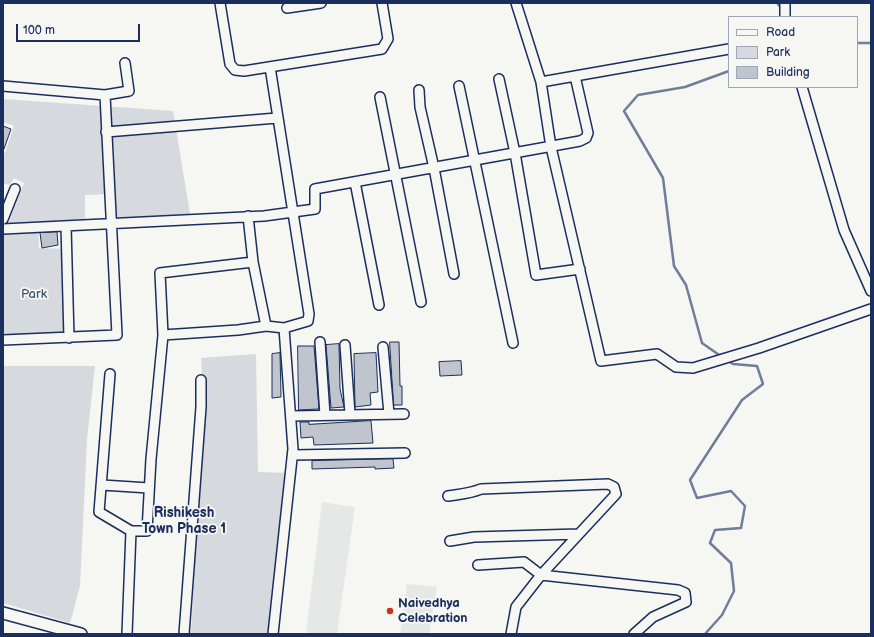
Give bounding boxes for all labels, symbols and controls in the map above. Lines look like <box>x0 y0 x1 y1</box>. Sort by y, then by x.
scale bar <box>18 16 142 42</box>
legend <box>728 16 858 88</box>
text: 100 m <box>23 23 55 38</box>
text: Road <box>766 25 795 40</box>
text: Park <box>766 45 790 60</box>
text: Building <box>766 65 810 80</box>
park label: Park <box>21 287 47 303</box>
district label: Rishikesh Town Phase 1 <box>142 505 226 538</box>
place label: Naivedhya Celebration <box>398 596 468 627</box>
marker: Naivedhya Celebration <box>385 606 395 616</box>

